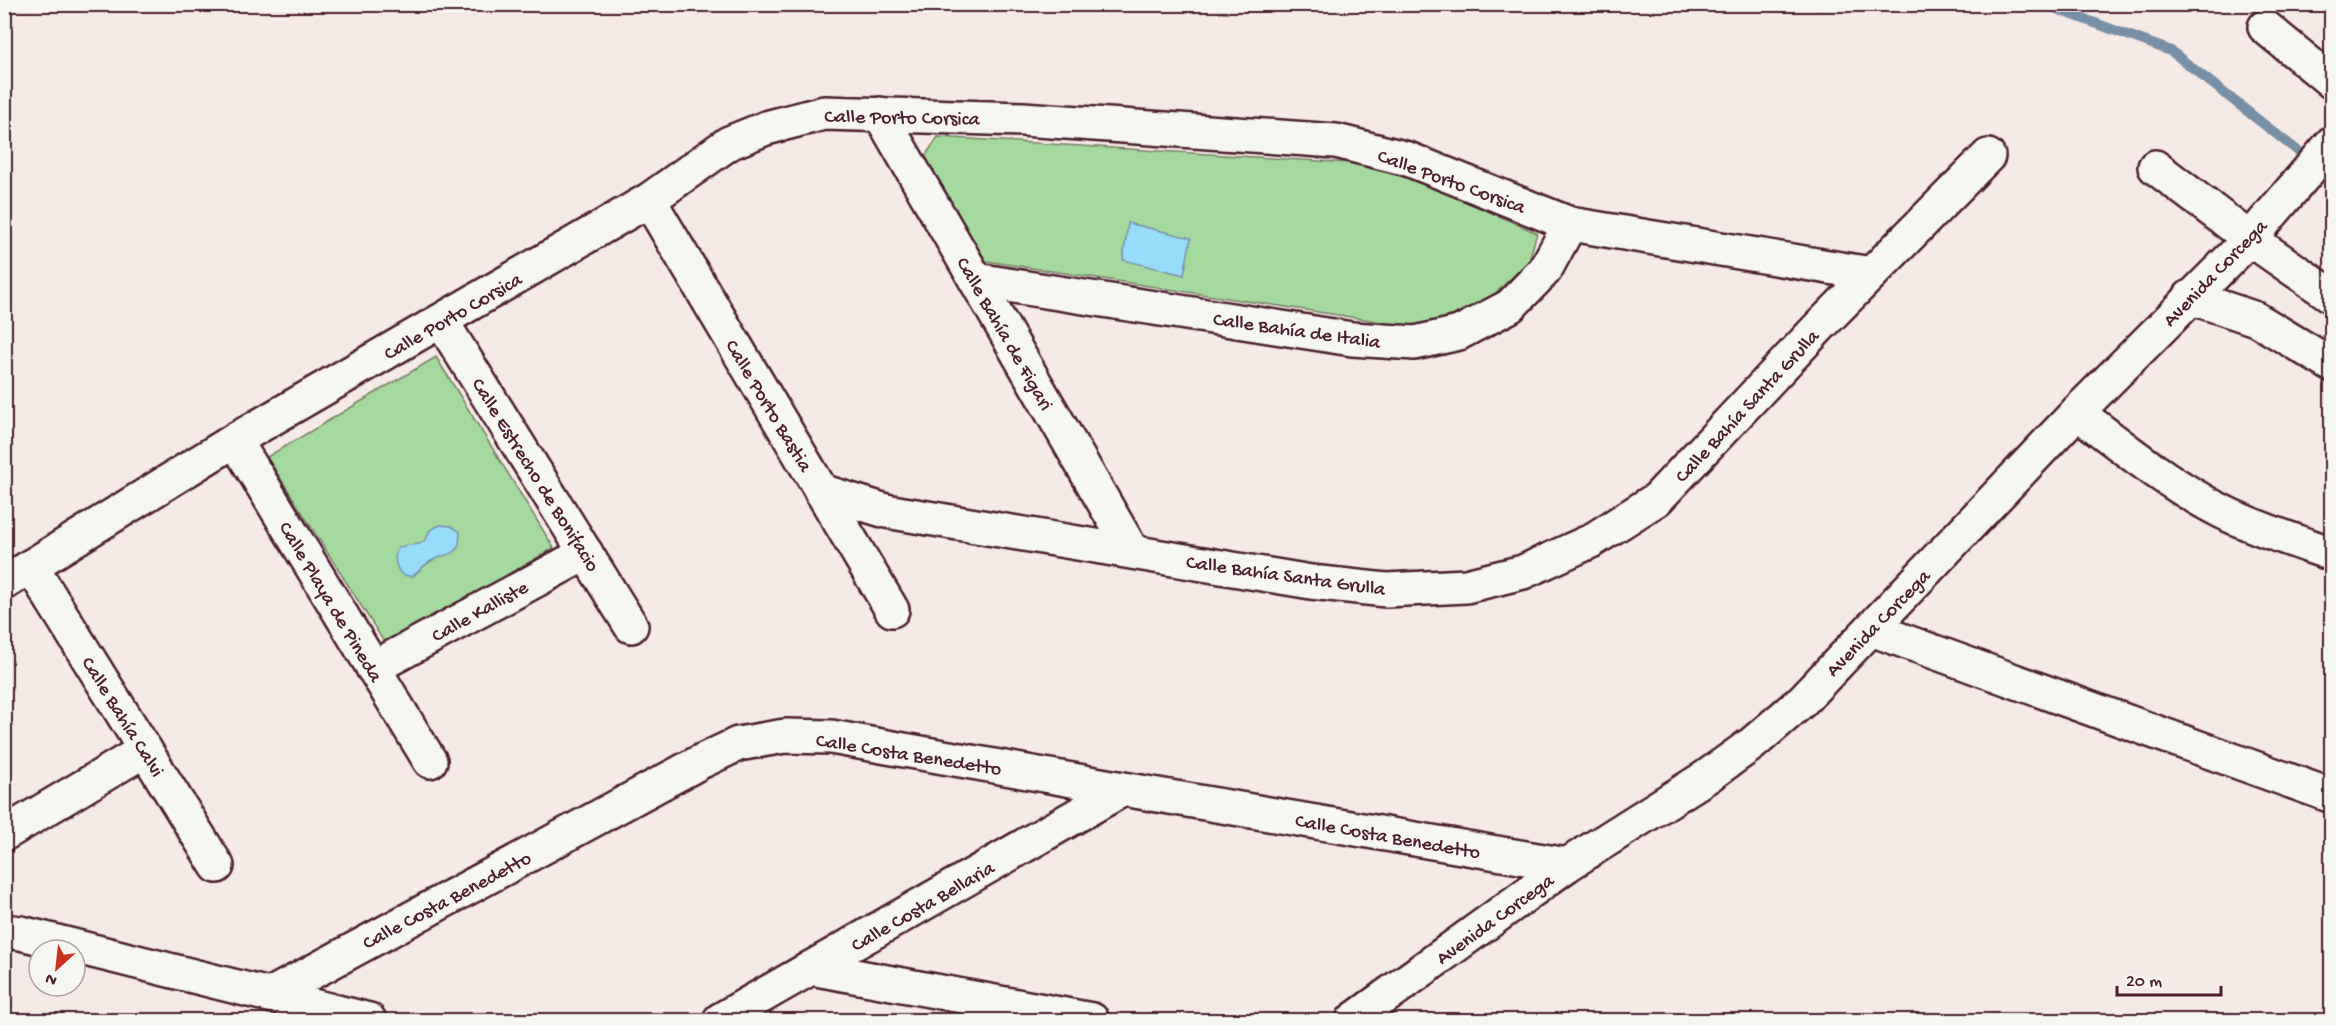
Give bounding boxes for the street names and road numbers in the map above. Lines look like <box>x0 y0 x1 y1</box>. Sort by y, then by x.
street label: Calle Porto Corsica <box>824 107 981 132</box>
street label: Calle Porto Corsica <box>1374 146 1529 221</box>
street label: Avenida Corcega <box>2160 215 2274 333</box>
street label: Calle Bahía de Figari <box>950 254 1056 416</box>
street label: Calle Porto Corsica <box>381 269 528 367</box>
street label: Calle Bahía de Italia <box>1211 309 1383 356</box>
street label: Calle Bahía Santa Grulla <box>1672 325 1826 489</box>
street label: Calle Porto Bastia <box>719 337 816 478</box>
street label: Calle Estrecho de Bonifacio <box>465 375 603 577</box>
street label: Calle Playa de Pineda <box>272 519 386 688</box>
street label: Calle Bahía Santa Grulla <box>1184 552 1387 603</box>
street label: Avenida Corcega <box>1823 565 1937 683</box>
street label: Calle Kalliste <box>428 577 534 649</box>
street label: Calle Bahía Calvi <box>75 653 167 782</box>
street label: Calle Costa Benedetto <box>814 730 1003 782</box>
street label: Calle Costa Benedetto <box>1293 811 1482 866</box>
street label: Calle Costa Benedetto <box>359 848 536 956</box>
street label: Calle Costa Bellaria <box>848 857 1000 958</box>
street label: Avenida Corcega <box>1433 870 1560 971</box>

